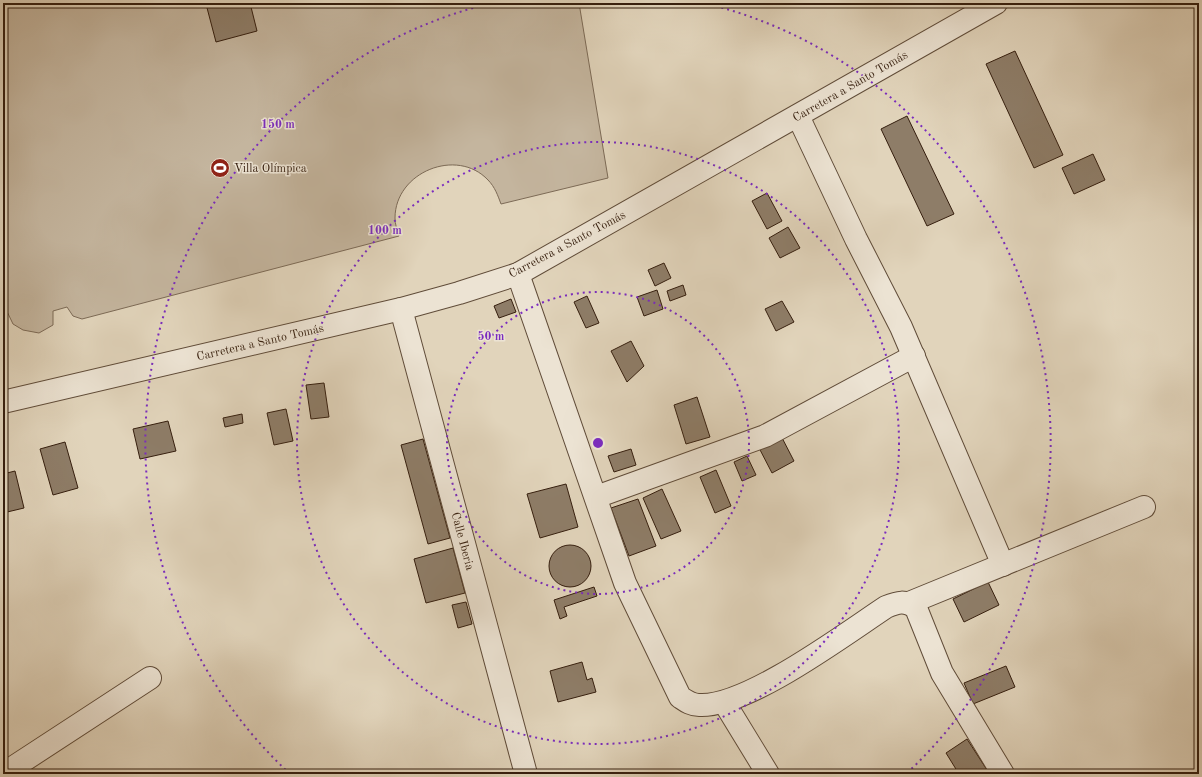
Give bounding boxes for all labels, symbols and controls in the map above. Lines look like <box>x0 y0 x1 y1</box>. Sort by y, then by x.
street label: Carretera a Santo Tomás <box>791 49 910 125</box>
text: 150 m <box>261 118 295 131</box>
sports icon: Villa Olímpica <box>209 157 231 179</box>
place label: Villa Olímpica <box>234 163 307 175</box>
street label: Carretera a Santo Tomás <box>507 209 628 281</box>
text: 100 m <box>368 225 402 237</box>
street label: Carretera a Santo Tomás <box>195 322 325 363</box>
text: 50 m <box>478 330 505 343</box>
centre of rings <box>591 436 605 450</box>
street label: Calle Iberia <box>448 511 476 572</box>

